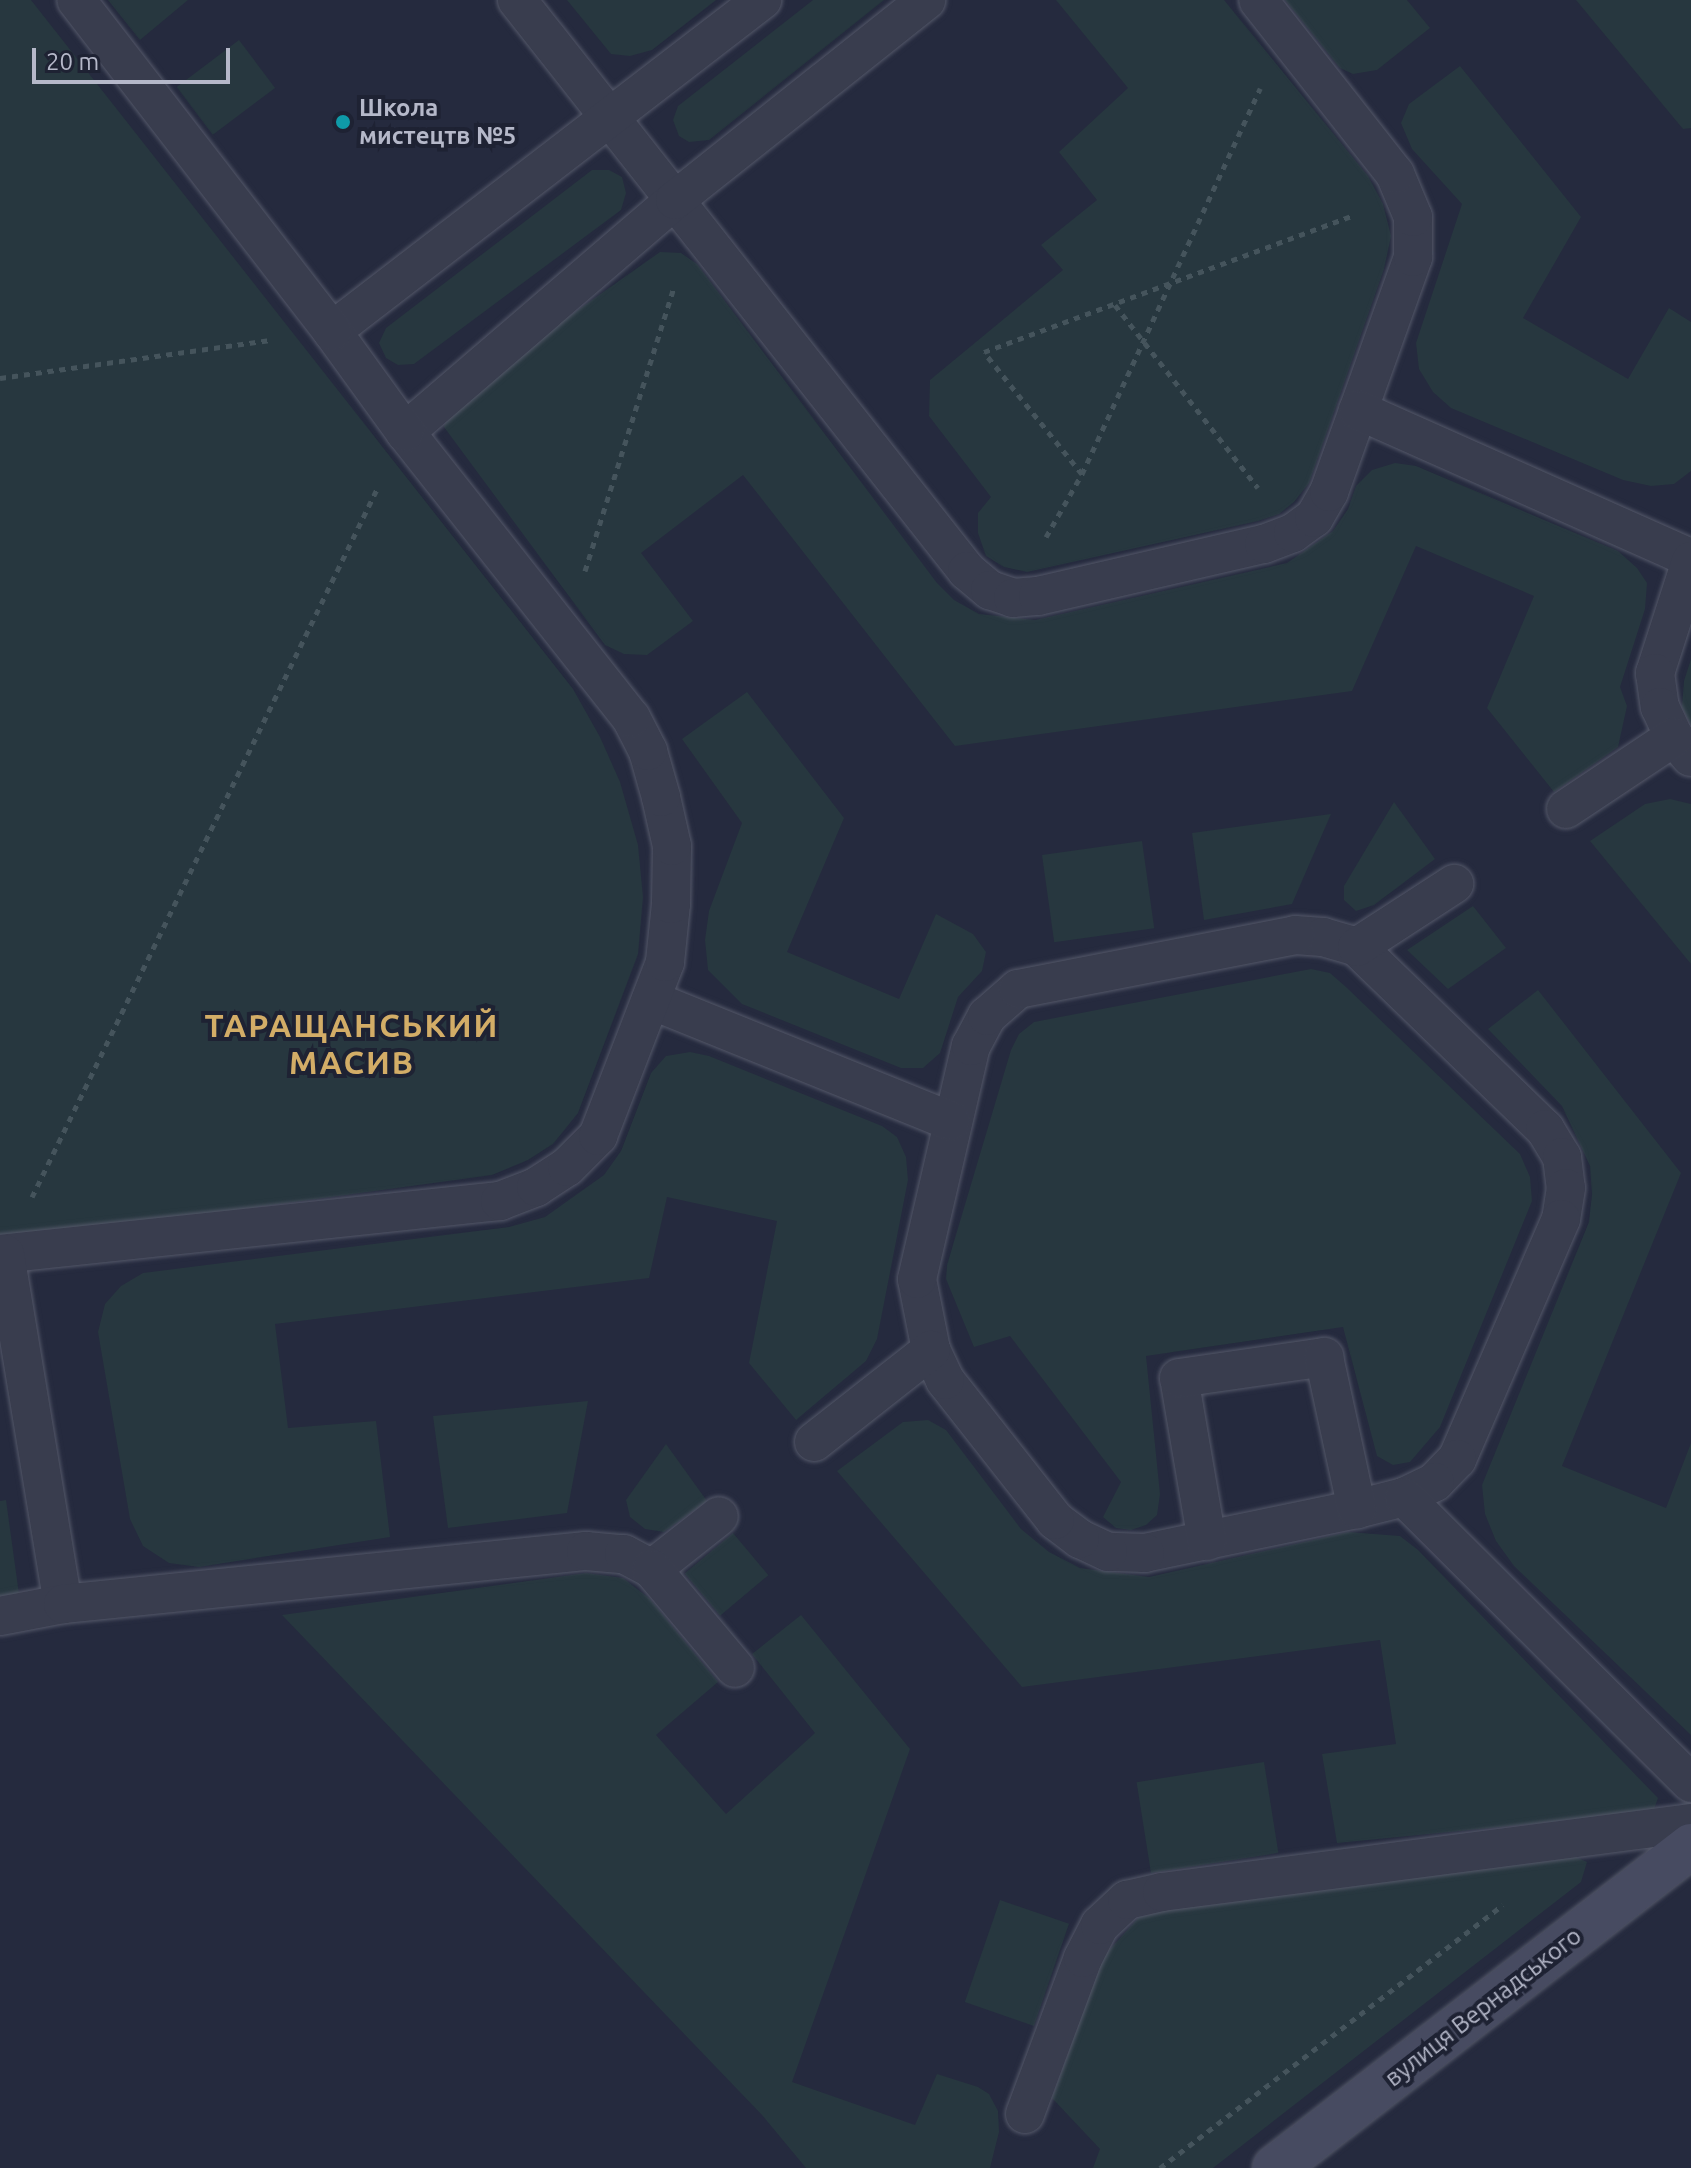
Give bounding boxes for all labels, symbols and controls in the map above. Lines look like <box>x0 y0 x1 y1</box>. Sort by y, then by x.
scale bar <box>36 32 234 82</box>
text: 20 m <box>46 48 99 75</box>
place label: Школа мистецтв №5 <box>359 94 516 150</box>
marker: Школа мистецтв №5 <box>334 113 352 131</box>
district label: ТАРАЩАНСЬКИЙ МАСИВ <box>205 1007 499 1082</box>
street label: вулиця Вернадського <box>1379 1921 1587 2093</box>

